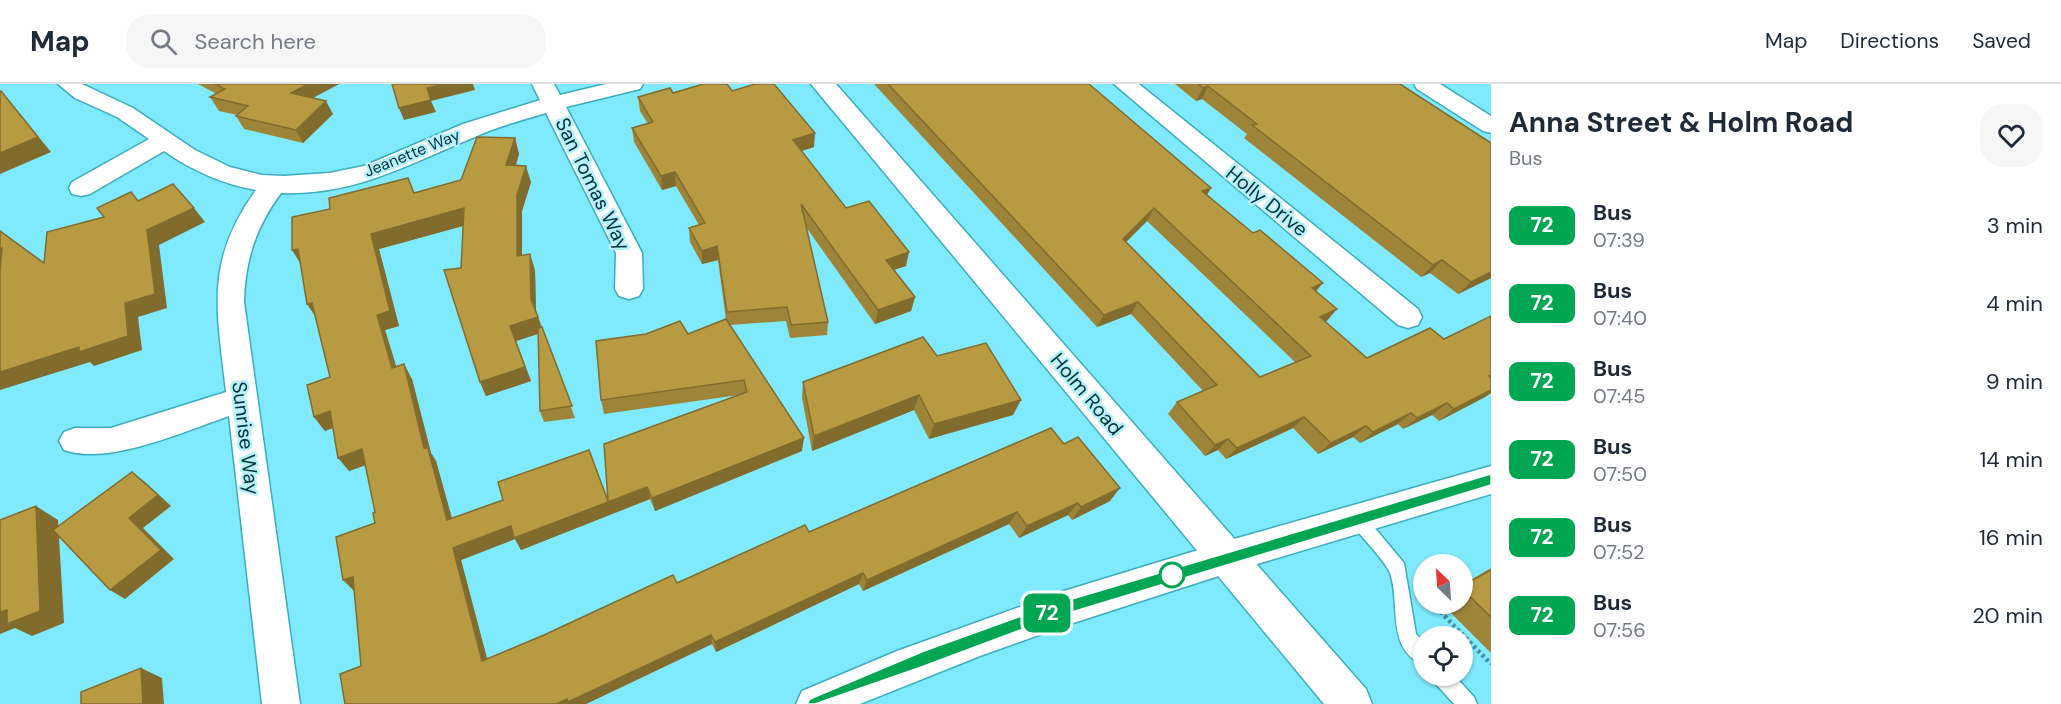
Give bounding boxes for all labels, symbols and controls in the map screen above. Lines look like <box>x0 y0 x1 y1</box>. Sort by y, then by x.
search box <box>126 14 546 68</box>
text: Map <box>30 23 90 60</box>
icon: search <box>147 25 180 58</box>
text: Search here <box>195 27 316 56</box>
text: Map <box>1765 27 1807 55</box>
text: Directions <box>1840 27 1939 55</box>
text: Saved <box>1972 27 2031 55</box>
text: Anna Street & Holm Road <box>1509 104 1853 141</box>
button: heart <box>1980 104 2043 167</box>
street label: San Tomas Way <box>550 113 636 255</box>
street label: Jeanette Way <box>361 124 463 182</box>
text: Bus <box>1509 145 1543 171</box>
street label: Holly Drive <box>1221 160 1313 242</box>
text: Bus <box>1593 198 1632 227</box>
text: 72 <box>1530 211 1554 239</box>
text: 3 min <box>1987 211 2043 240</box>
text: 07:39 <box>1593 227 1645 253</box>
text: Bus <box>1593 276 1632 305</box>
text: 72 <box>1530 289 1554 317</box>
text: 4 min <box>1986 289 2043 318</box>
text: 07:40 <box>1593 305 1647 331</box>
street label: Holm Road <box>1045 347 1129 441</box>
text: Bus <box>1593 354 1632 383</box>
text: 72 <box>1530 367 1554 395</box>
text: 9 min <box>1986 367 2043 396</box>
street label: Sunrise Way <box>226 380 266 496</box>
text: 07:45 <box>1593 383 1645 409</box>
text: Bus <box>1593 432 1632 461</box>
text: 72 <box>1530 445 1554 473</box>
text: 14 min <box>1979 445 2043 474</box>
text: 07:50 <box>1593 461 1647 487</box>
text: Bus <box>1593 510 1632 539</box>
text: 72 <box>1530 523 1554 551</box>
text: 16 min <box>1979 523 2043 552</box>
text: 07:52 <box>1593 539 1645 565</box>
north arrow <box>1413 554 1473 614</box>
map controls <box>1413 554 1473 686</box>
unlabelled marker <box>1159 562 1185 588</box>
text: Bus <box>1593 588 1632 617</box>
line badge: 72 <box>1020 594 1074 632</box>
text: 72 <box>1035 599 1059 627</box>
text: 72 <box>1530 601 1554 629</box>
text: 20 min <box>1972 601 2043 630</box>
text: 07:56 <box>1593 617 1646 643</box>
button: locate <box>1413 626 1473 686</box>

